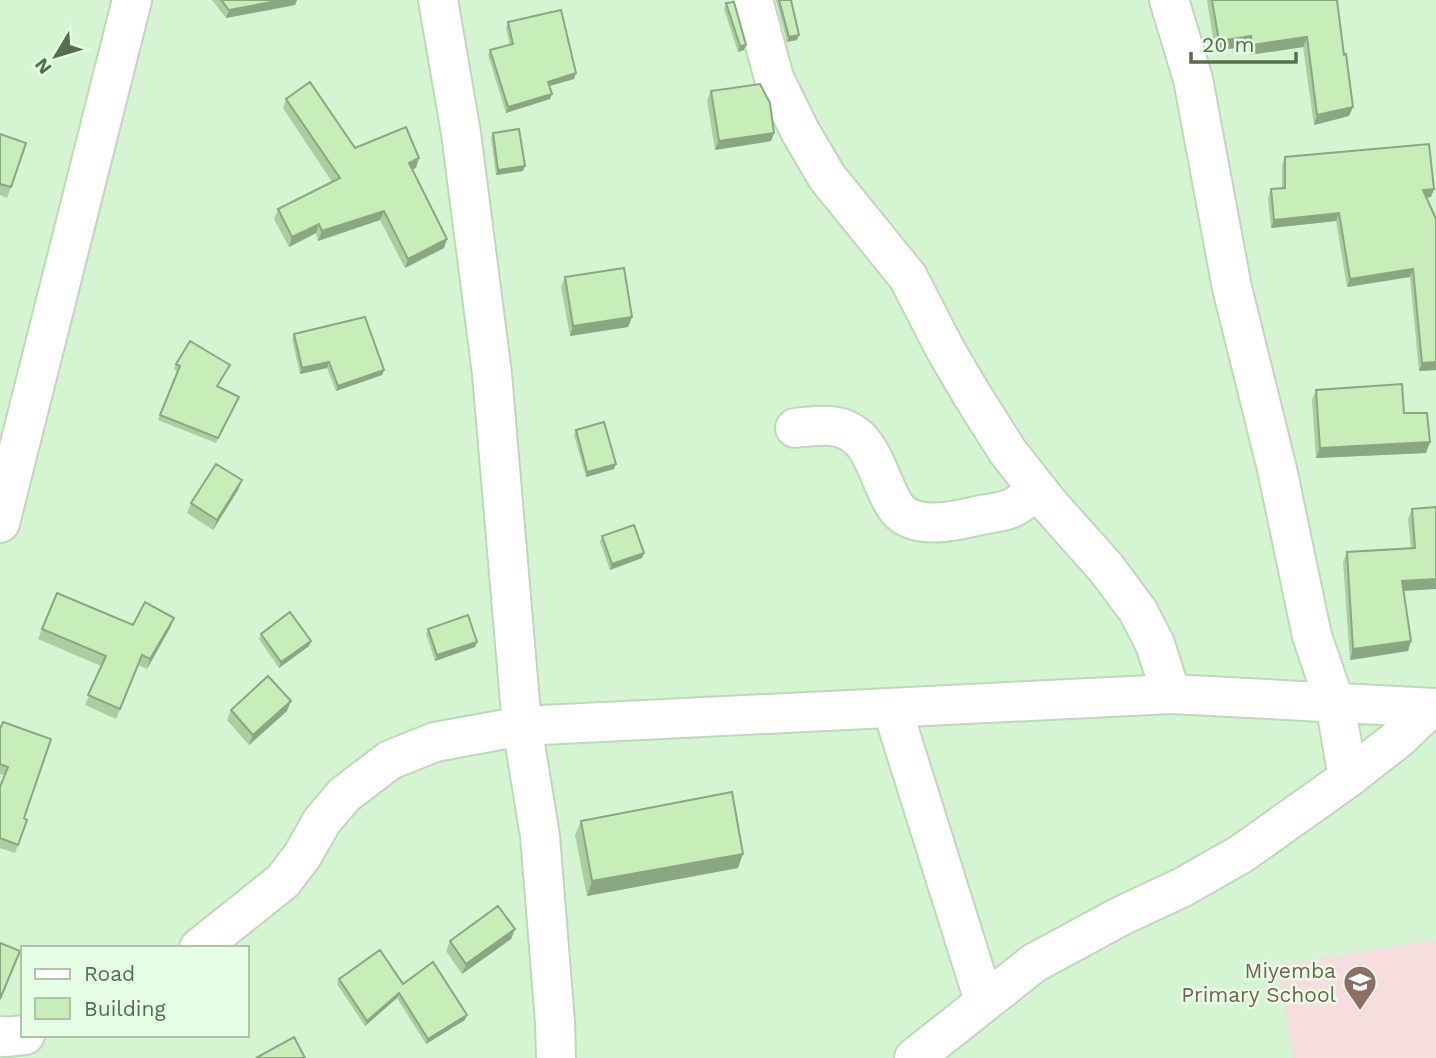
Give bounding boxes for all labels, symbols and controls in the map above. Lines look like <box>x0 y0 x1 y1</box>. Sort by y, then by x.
north arrow <box>21 21 91 91</box>
scale bar <box>1191 21 1296 65</box>
text: 20 m <box>1202 32 1254 57</box>
text: N <box>30 54 56 79</box>
legend <box>21 946 248 1037</box>
place label: Miyemba Primary School <box>1181 958 1337 1007</box>
text: Road <box>84 961 135 986</box>
school or university icon: Miyemba Primary School <box>1341 963 1379 1012</box>
text: Building <box>84 996 166 1021</box>

